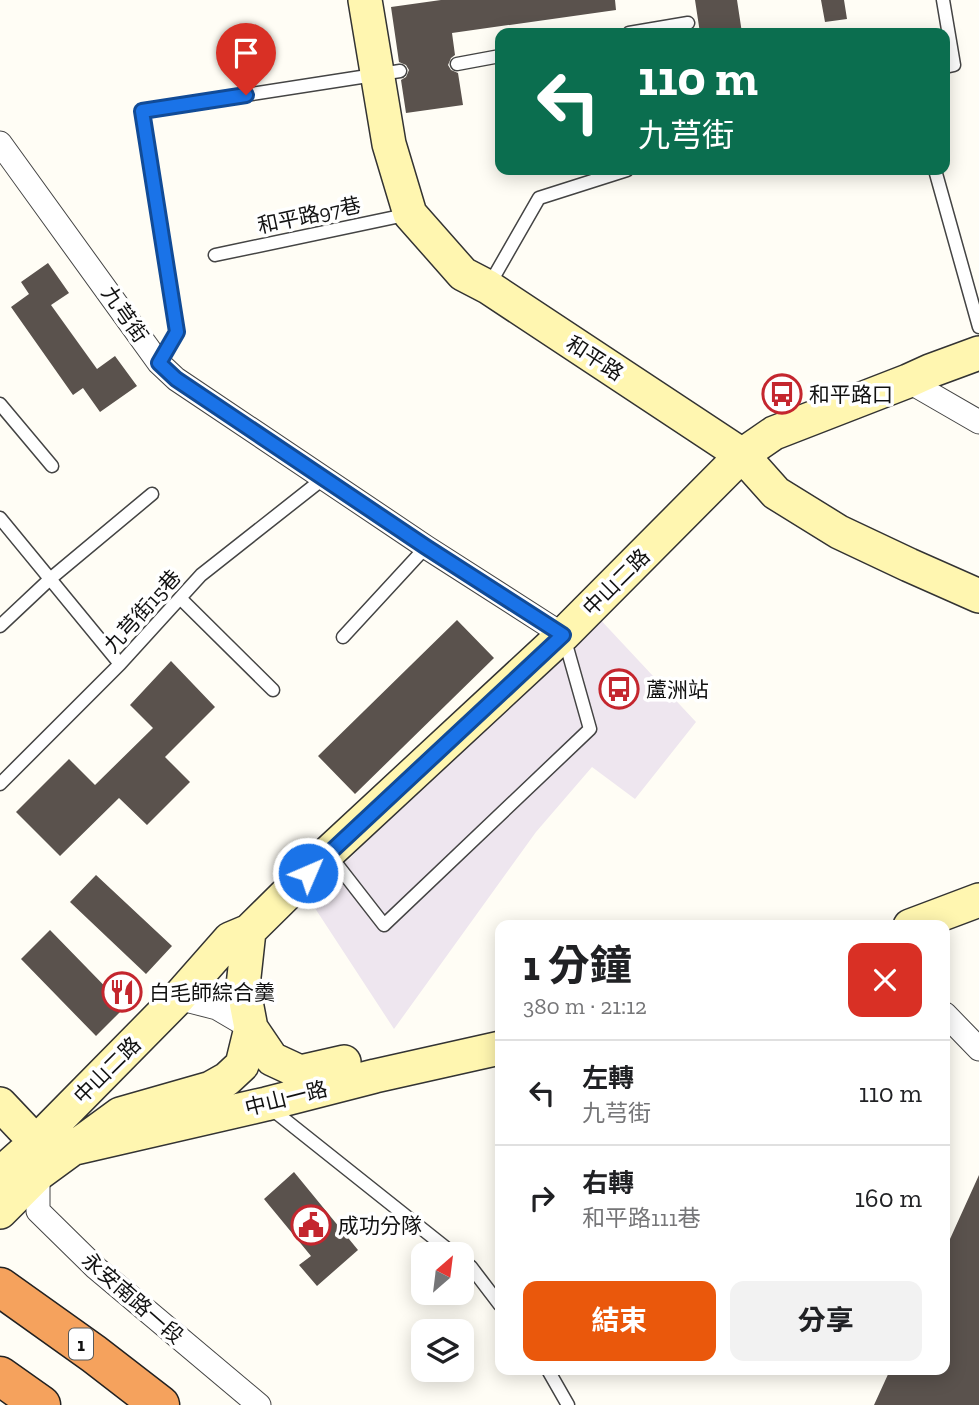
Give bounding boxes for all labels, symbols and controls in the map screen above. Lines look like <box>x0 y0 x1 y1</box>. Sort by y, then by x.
pin <box>216 23 276 95</box>
icon: arrive <box>227 34 265 72</box>
text: 110 m <box>638 49 758 108</box>
icon: left <box>523 56 614 147</box>
text: 九芎街 <box>638 116 734 154</box>
street label: 和平路97巷 <box>255 192 363 238</box>
street label: 九芎街 <box>97 281 153 347</box>
street label: 和平路 <box>562 330 628 386</box>
bus stop icon: 和平路口 <box>761 373 803 415</box>
place label: 和平路口 <box>809 382 893 407</box>
street label: 中山二路 <box>577 543 655 621</box>
street label: 九芎街15巷 <box>98 564 186 658</box>
bus stop icon: 蘆洲站 <box>598 668 640 710</box>
place label: 蘆洲站 <box>646 677 709 702</box>
position arrow <box>271 836 345 910</box>
text: 1 分鐘 <box>523 940 632 991</box>
button: close <box>848 943 922 1017</box>
restaurant icon: 白毛師綜合羹 <box>101 971 143 1013</box>
place label: 白毛師綜合羹 <box>149 980 275 1005</box>
text: 380 m · 21:12 <box>523 992 647 1020</box>
street label: 中山二路 <box>68 1031 146 1109</box>
text: 左轉 <box>582 1062 634 1094</box>
icon: left <box>523 1074 561 1112</box>
street label: 中山一路 <box>242 1076 330 1120</box>
text: 110 m <box>859 1077 922 1109</box>
text: 九芎街 <box>582 1099 651 1127</box>
text: 右轉 <box>582 1167 634 1199</box>
icon: right <box>523 1179 561 1217</box>
text: 160 m <box>855 1182 922 1214</box>
public building icon: 成功分隊 <box>290 1204 332 1246</box>
text: 和平路111巷 <box>582 1204 701 1232</box>
place label: 成功分隊 <box>338 1213 422 1238</box>
north arrow <box>411 1242 474 1306</box>
map controls <box>411 1242 474 1382</box>
street label: 永安南路一段 <box>77 1247 189 1349</box>
button: 結束 <box>523 1281 716 1361</box>
button: 分享 <box>730 1281 922 1361</box>
button: layers <box>411 1319 474 1382</box>
road number: 1 <box>69 1328 93 1360</box>

